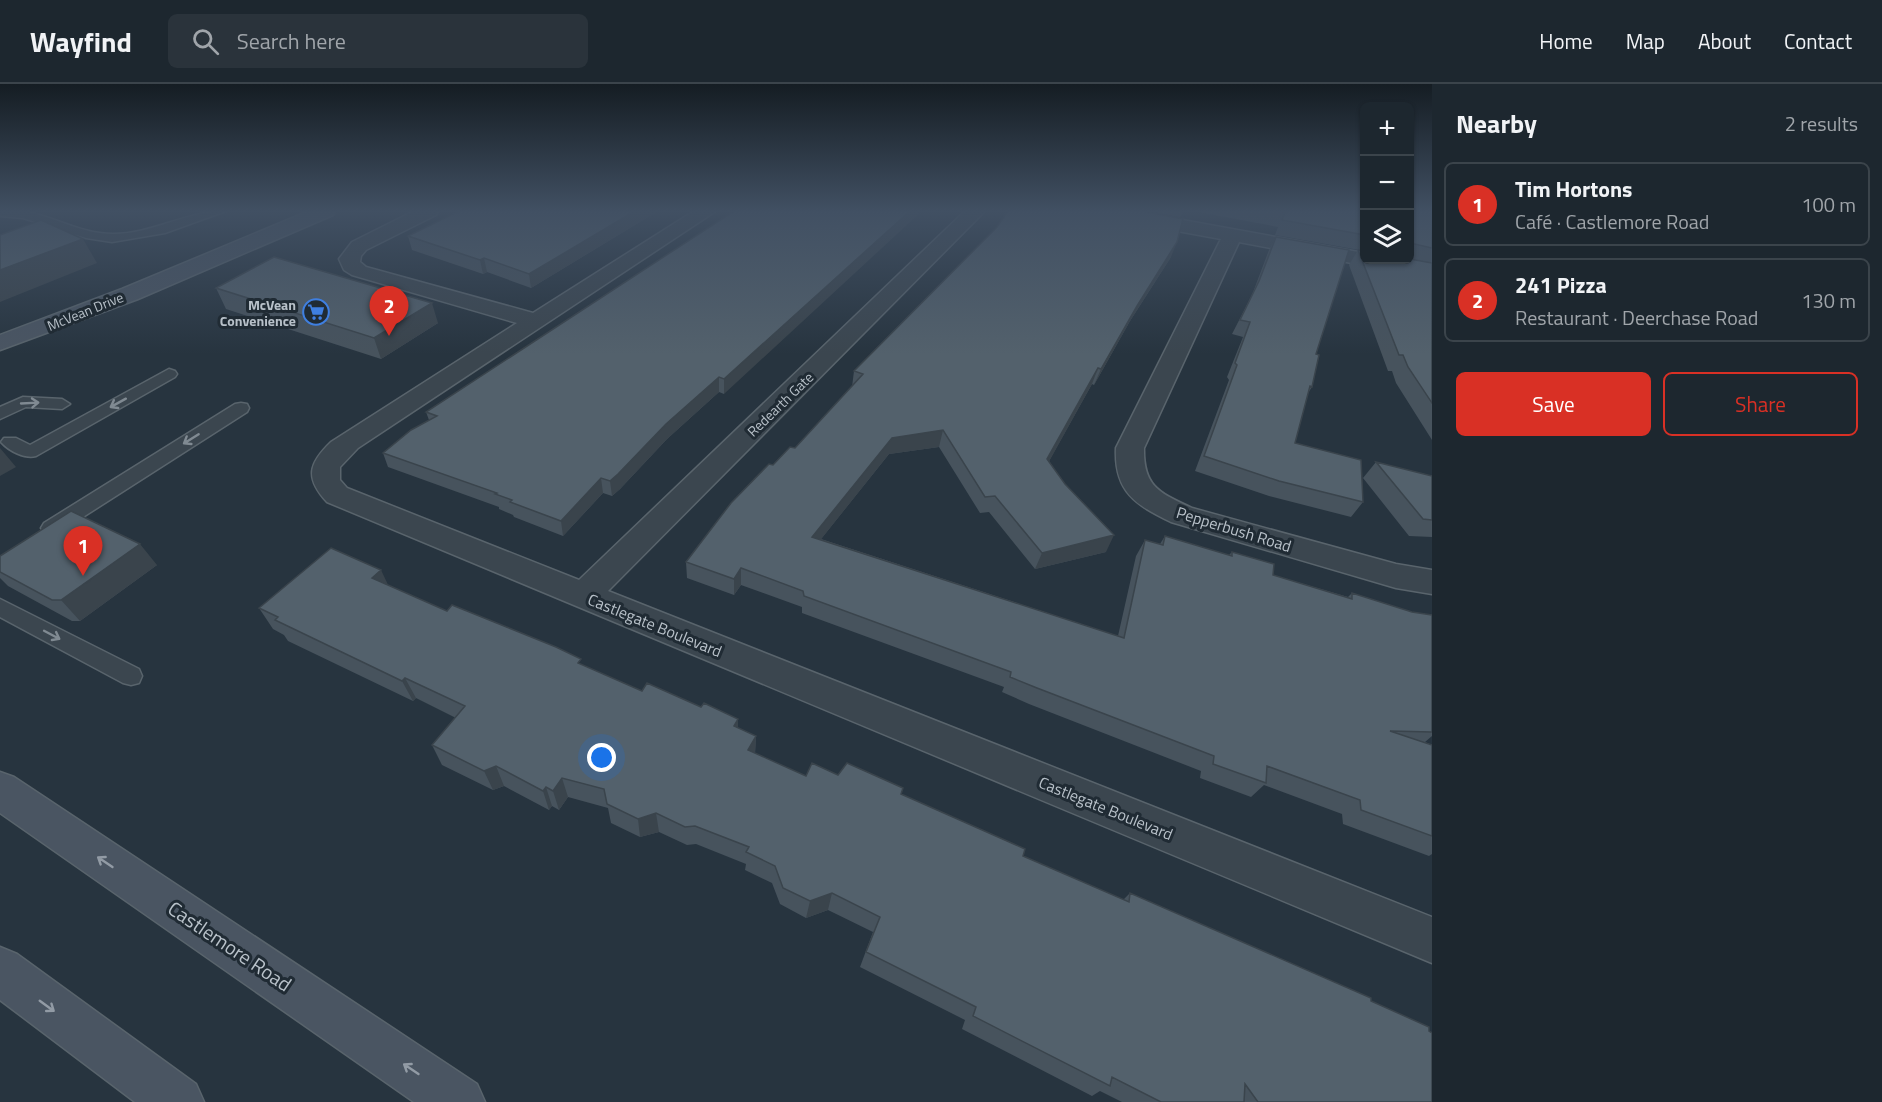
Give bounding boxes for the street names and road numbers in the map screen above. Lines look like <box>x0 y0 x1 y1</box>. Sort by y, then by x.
street label: McVean Drive <box>44 286 126 336</box>
street label: Redearth Gate <box>742 367 818 441</box>
street label: Pepperbush Road <box>1174 500 1294 558</box>
street label: Castlegate Boulevard <box>584 587 726 663</box>
street label: Castlegate Boulevard <box>1035 770 1177 846</box>
street label: Castlemore Road <box>162 893 298 999</box>

